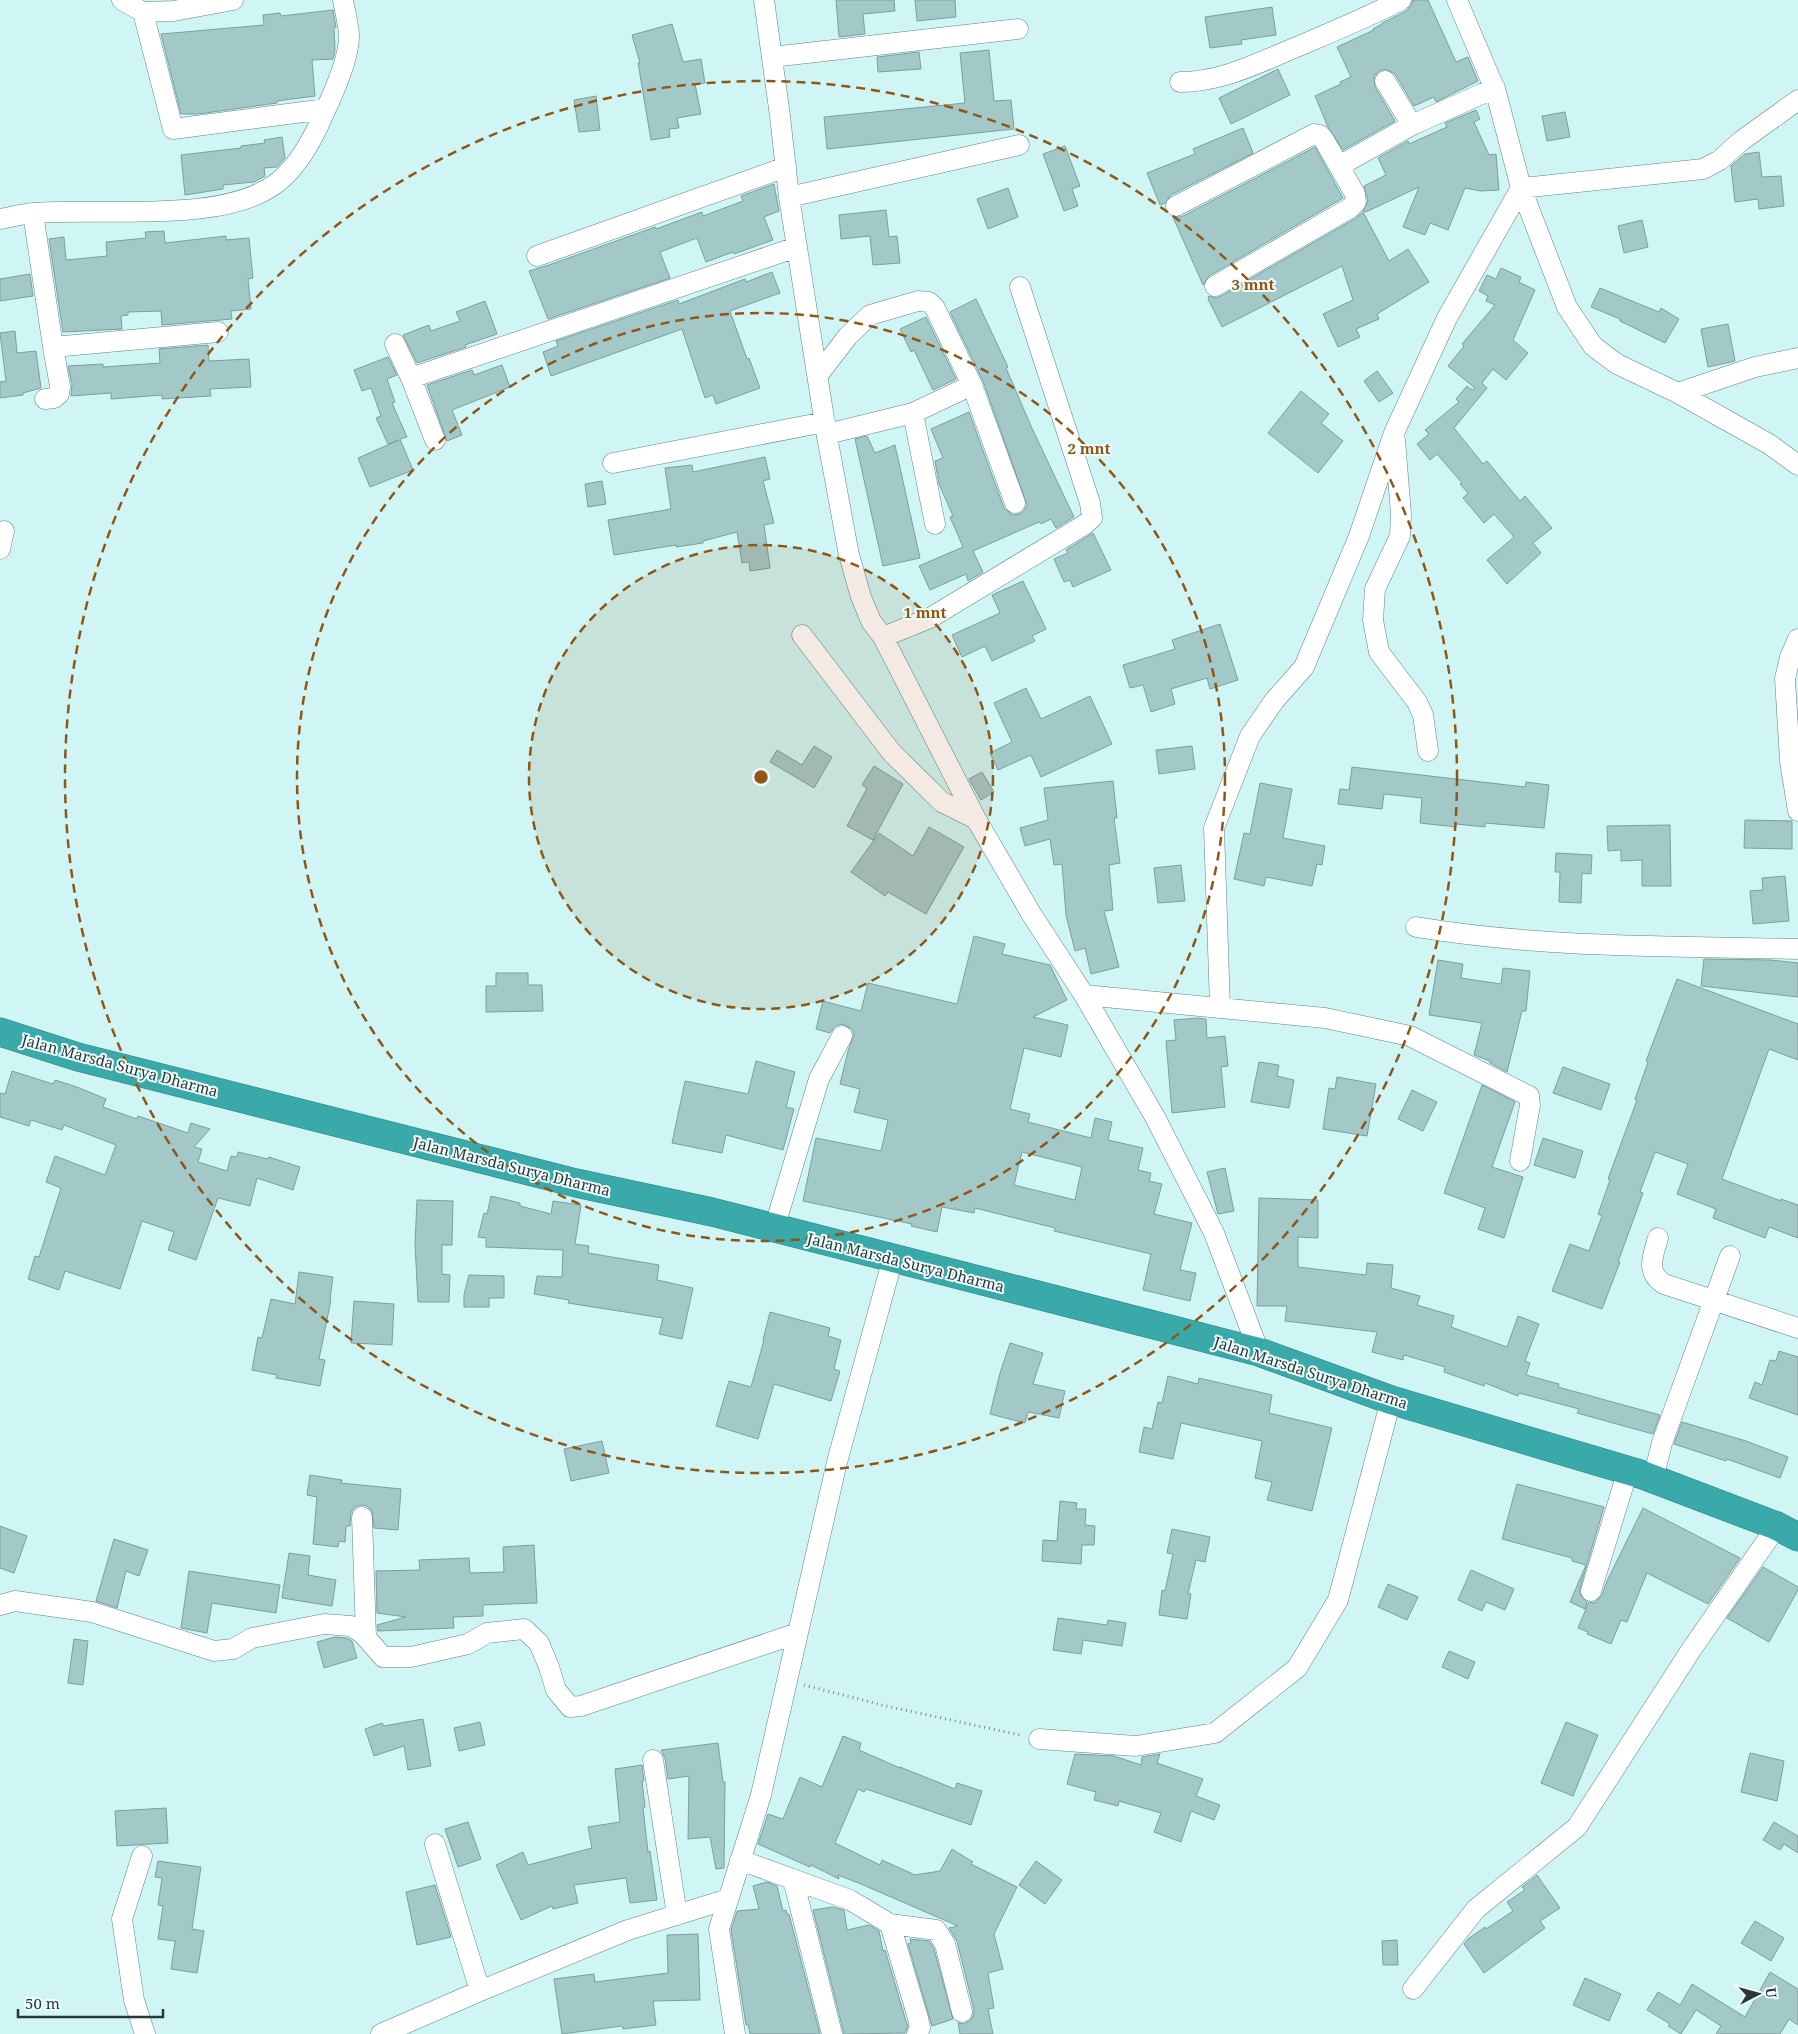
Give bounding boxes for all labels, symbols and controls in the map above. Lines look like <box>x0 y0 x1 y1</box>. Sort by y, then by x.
text: 3 mnt <box>1231 274 1275 294</box>
text: 2 mnt <box>1067 438 1111 458</box>
text: 1 mnt <box>903 602 947 622</box>
centre of rings <box>752 768 770 786</box>
street label: Jalan Marsda Surya Dharma <box>19 1029 220 1101</box>
street label: Jalan Marsda Surya Dharma <box>410 1132 613 1200</box>
street label: Jalan Marsda Surya Dharma <box>804 1228 1007 1296</box>
street label: Jalan Marsda Surya Dharma <box>1211 1331 1410 1413</box>
north arrow <box>1733 1969 1783 2019</box>
scale bar <box>18 1986 162 2018</box>
text: U <box>1761 1986 1781 1999</box>
text: 50 m <box>25 1993 60 2013</box>

